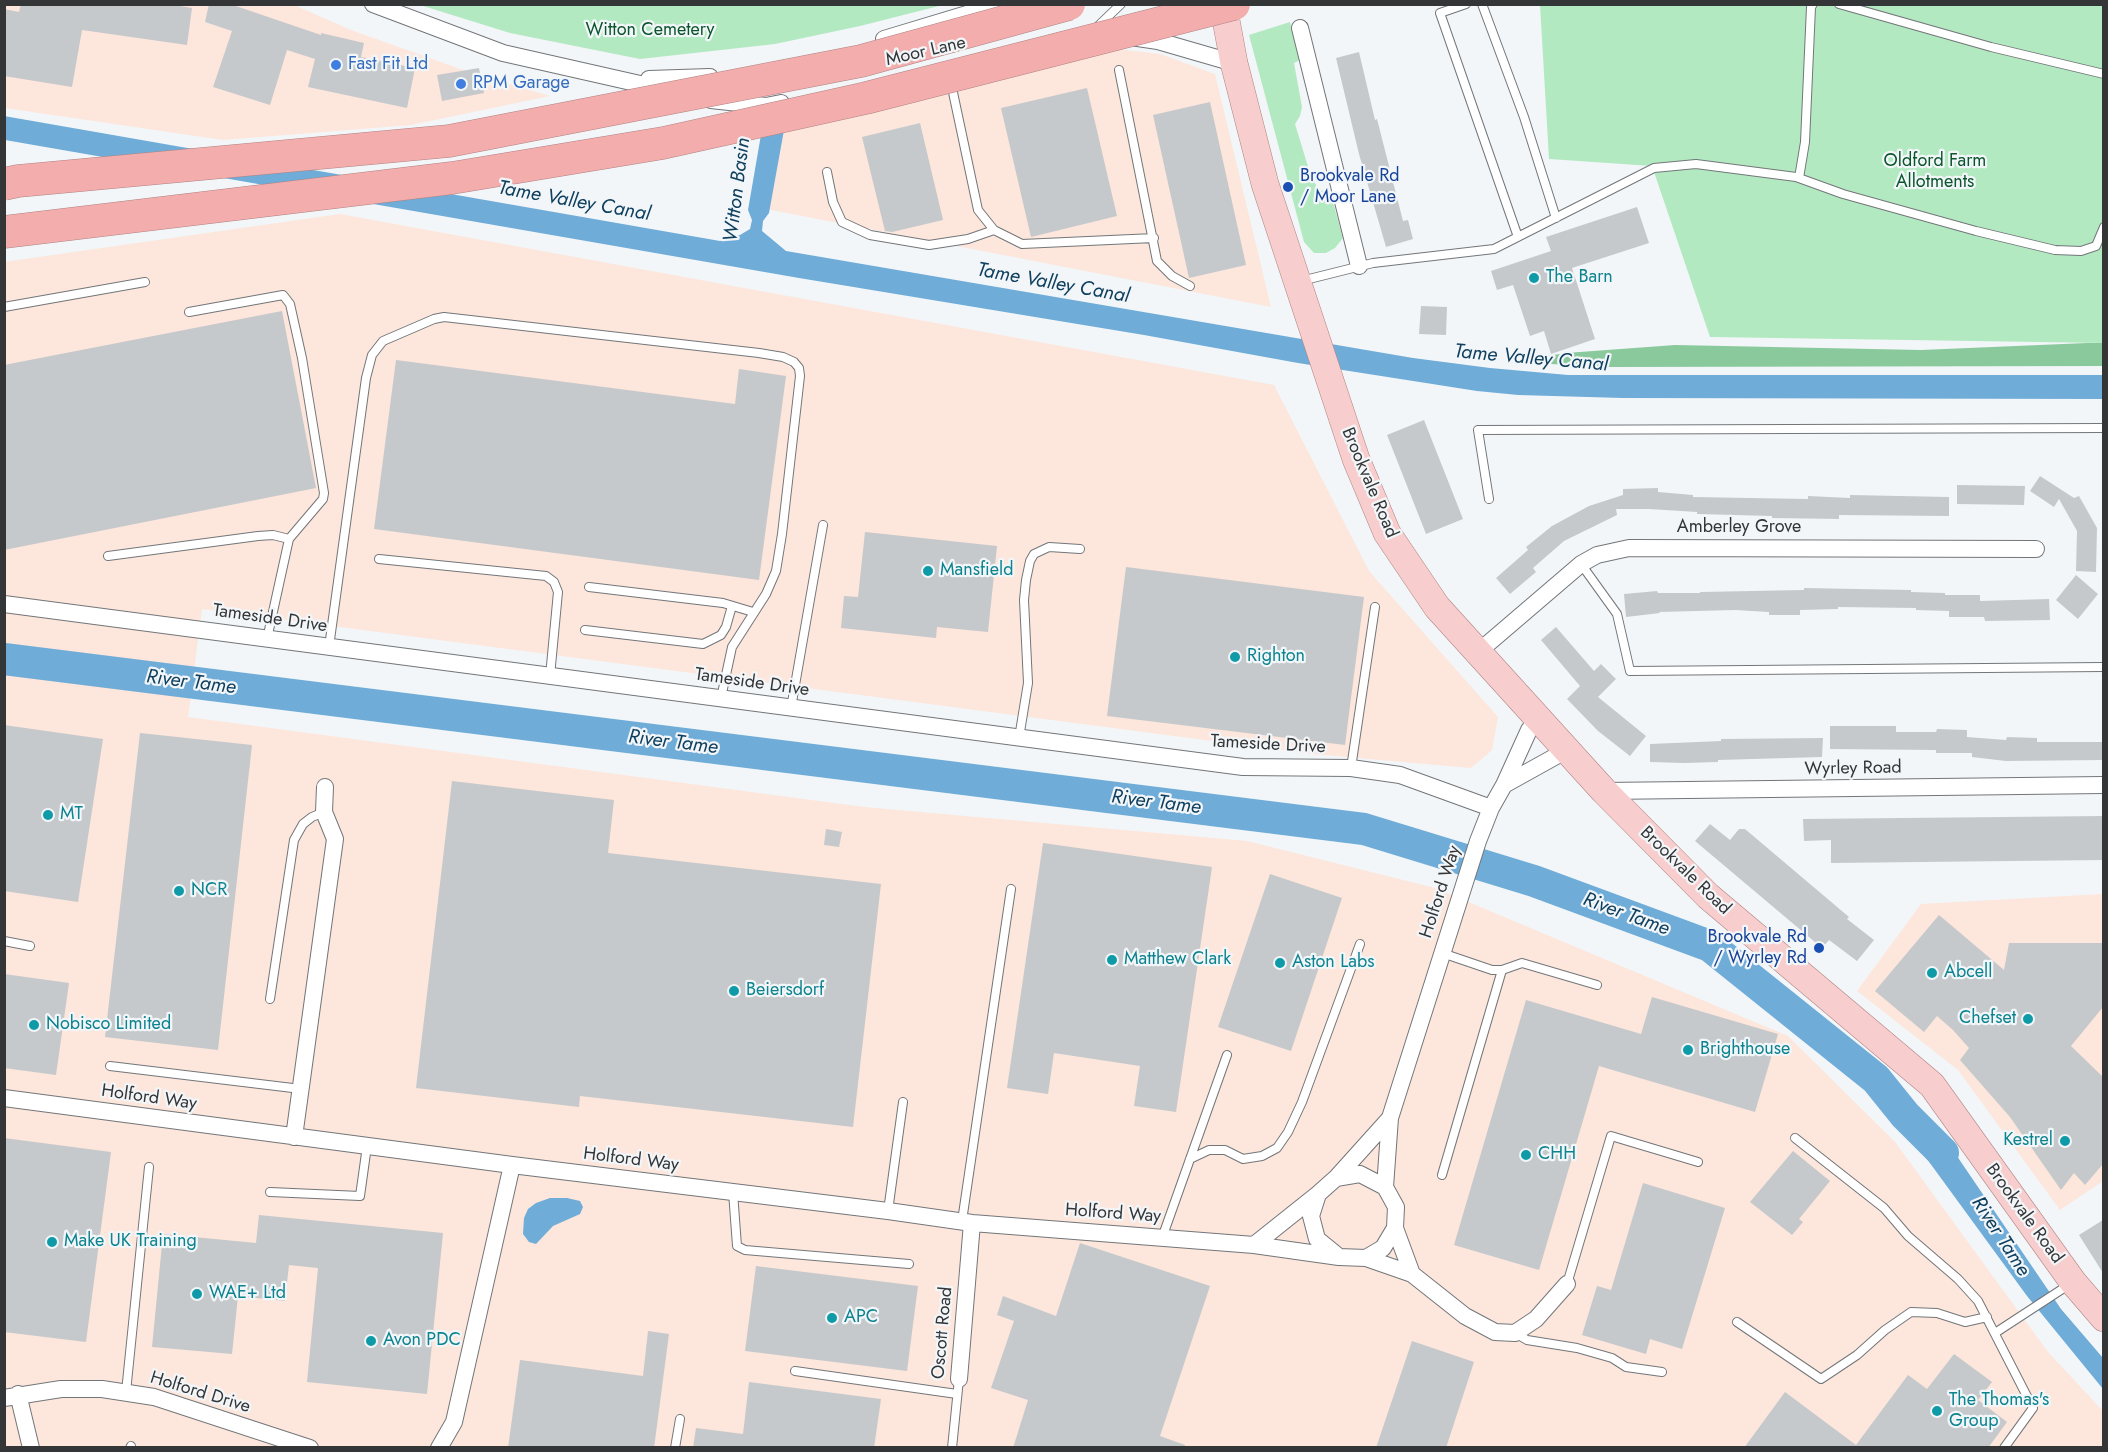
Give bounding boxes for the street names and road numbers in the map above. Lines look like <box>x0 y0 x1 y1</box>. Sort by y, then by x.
street label: Moor Lane <box>884 32 968 72</box>
street label: Brookvale Road <box>1336 424 1402 542</box>
street label: Amberley Grove <box>1677 517 1801 539</box>
street label: Tameside Drive <box>211 600 329 638</box>
street label: Tameside Drive <box>693 664 811 702</box>
street label: Tameside Drive <box>1210 731 1326 759</box>
street label: Wyrley Road <box>1804 757 1902 781</box>
street label: Brookvale Road <box>1635 822 1735 920</box>
street label: Holford Way <box>1416 843 1466 941</box>
street label: Holford Way <box>100 1081 198 1115</box>
street label: Holford Way <box>582 1143 680 1177</box>
street label: Brookvale Road <box>1981 1160 2067 1268</box>
street label: Holford Way <box>1064 1200 1162 1228</box>
street label: Oscott Road <box>928 1286 958 1380</box>
street label: Holford Drive <box>147 1368 253 1418</box>

